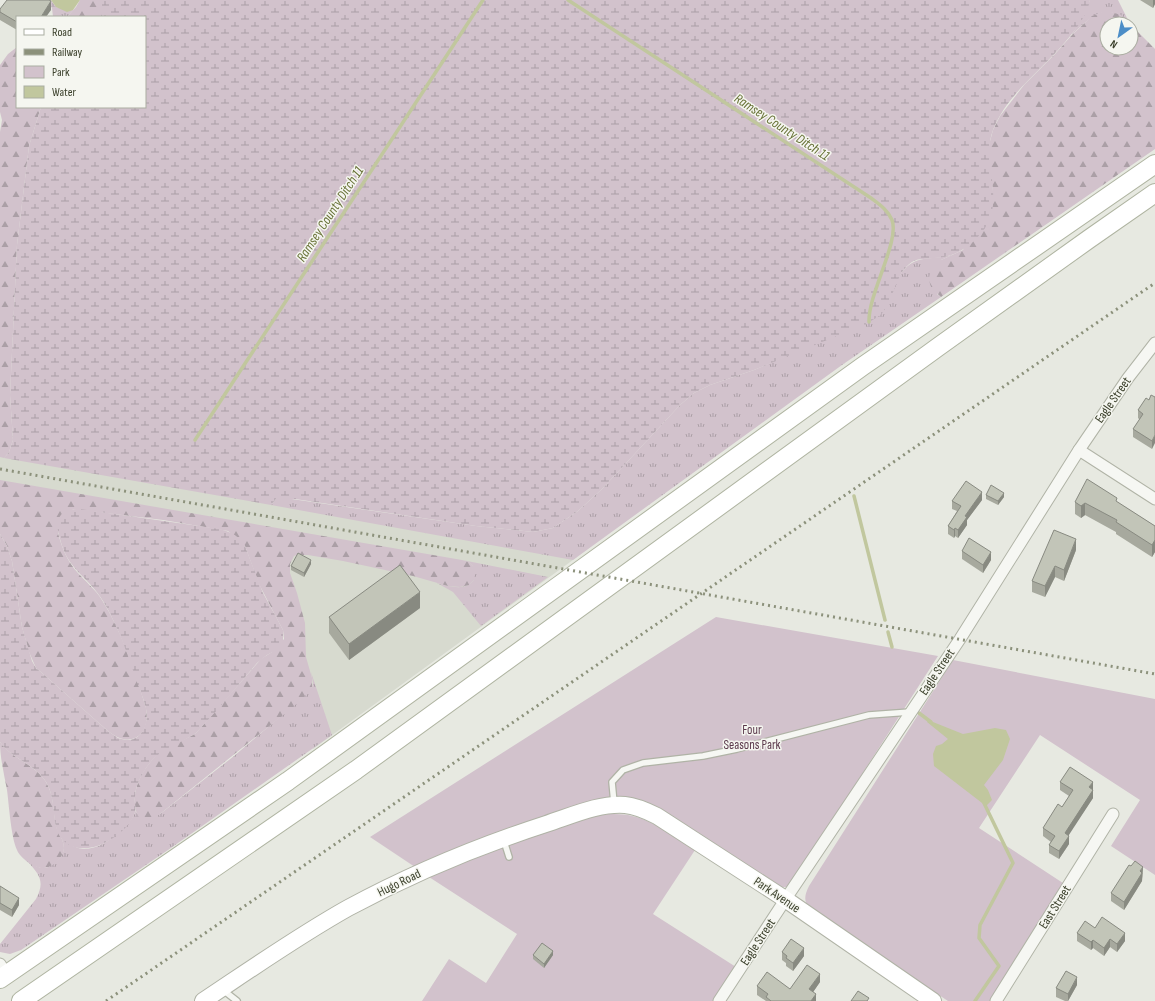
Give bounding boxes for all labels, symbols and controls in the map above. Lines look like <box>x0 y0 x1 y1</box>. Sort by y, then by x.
legend <box>16 16 146 108</box>
north arrow <box>1099 16 1139 56</box>
text: Road <box>52 25 72 40</box>
text: N <box>1108 37 1120 51</box>
text: Railway <box>52 45 83 60</box>
text: Park <box>52 65 70 80</box>
text: Water <box>52 85 76 100</box>
water label: Ramsey County Ditch 11 <box>731 90 833 164</box>
water label: Ramsey County Ditch 11 <box>293 163 367 265</box>
street label: Eagle Street <box>1091 374 1135 426</box>
street label: Eagle Street <box>916 646 958 698</box>
park label: Four Seasons Park <box>723 722 781 753</box>
street label: Hugo Road <box>375 866 423 900</box>
street label: Park Avenue <box>751 874 803 916</box>
street label: East Street <box>1035 882 1075 932</box>
street label: Eagle Street <box>737 916 779 968</box>

